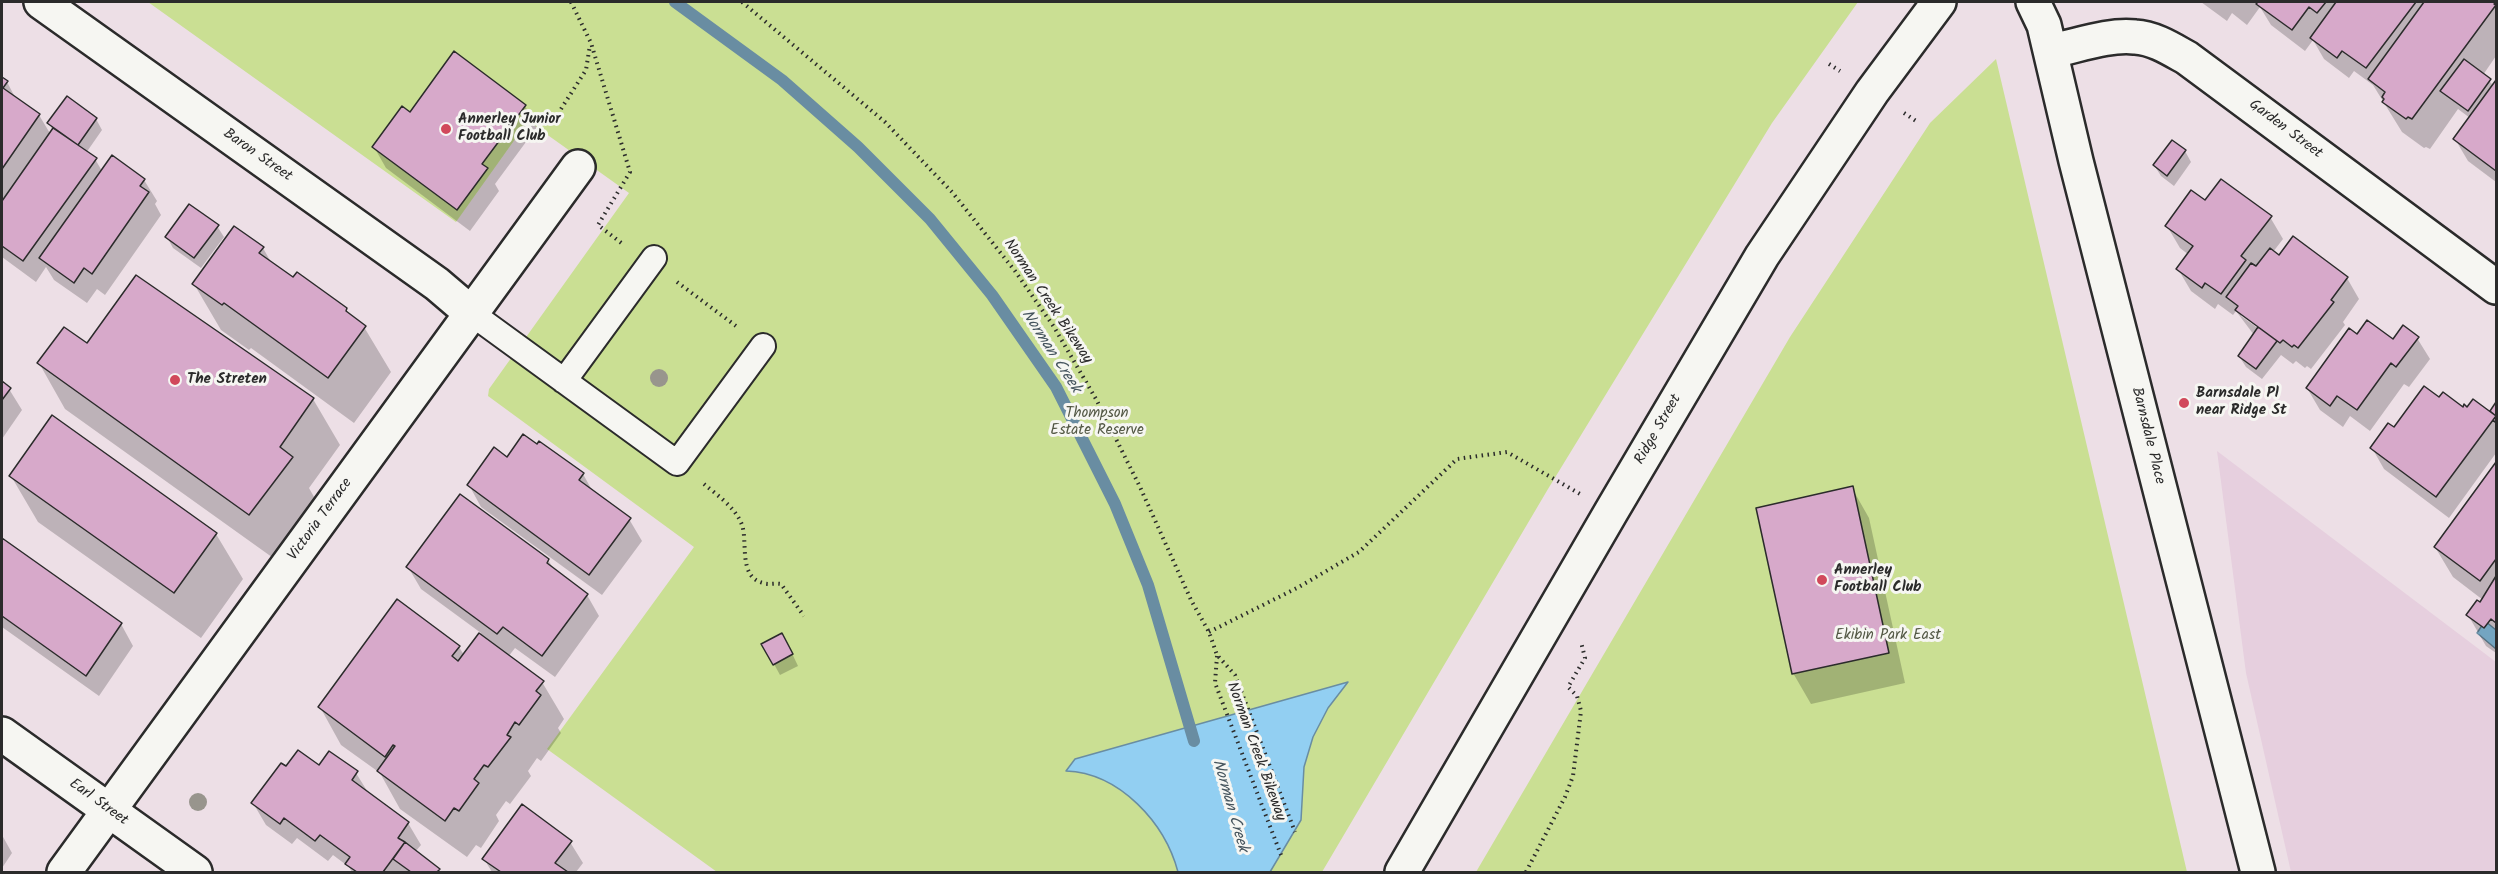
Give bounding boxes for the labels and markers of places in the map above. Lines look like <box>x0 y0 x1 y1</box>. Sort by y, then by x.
place label: Annerley Junior Football Club <box>458 111 561 146</box>
marker: Annerley Junior Football Club <box>439 122 453 136</box>
place label: The Streten <box>187 371 267 389</box>
marker: The Streten <box>168 373 182 387</box>
place label: Barnsdale Pl near Ridge St <box>2196 385 2287 420</box>
marker: Barnsdale Pl near Ridge St <box>2177 396 2191 410</box>
place label: Annerley Football Club <box>1834 562 1922 597</box>
marker: Annerley Football Club <box>1815 573 1829 587</box>

